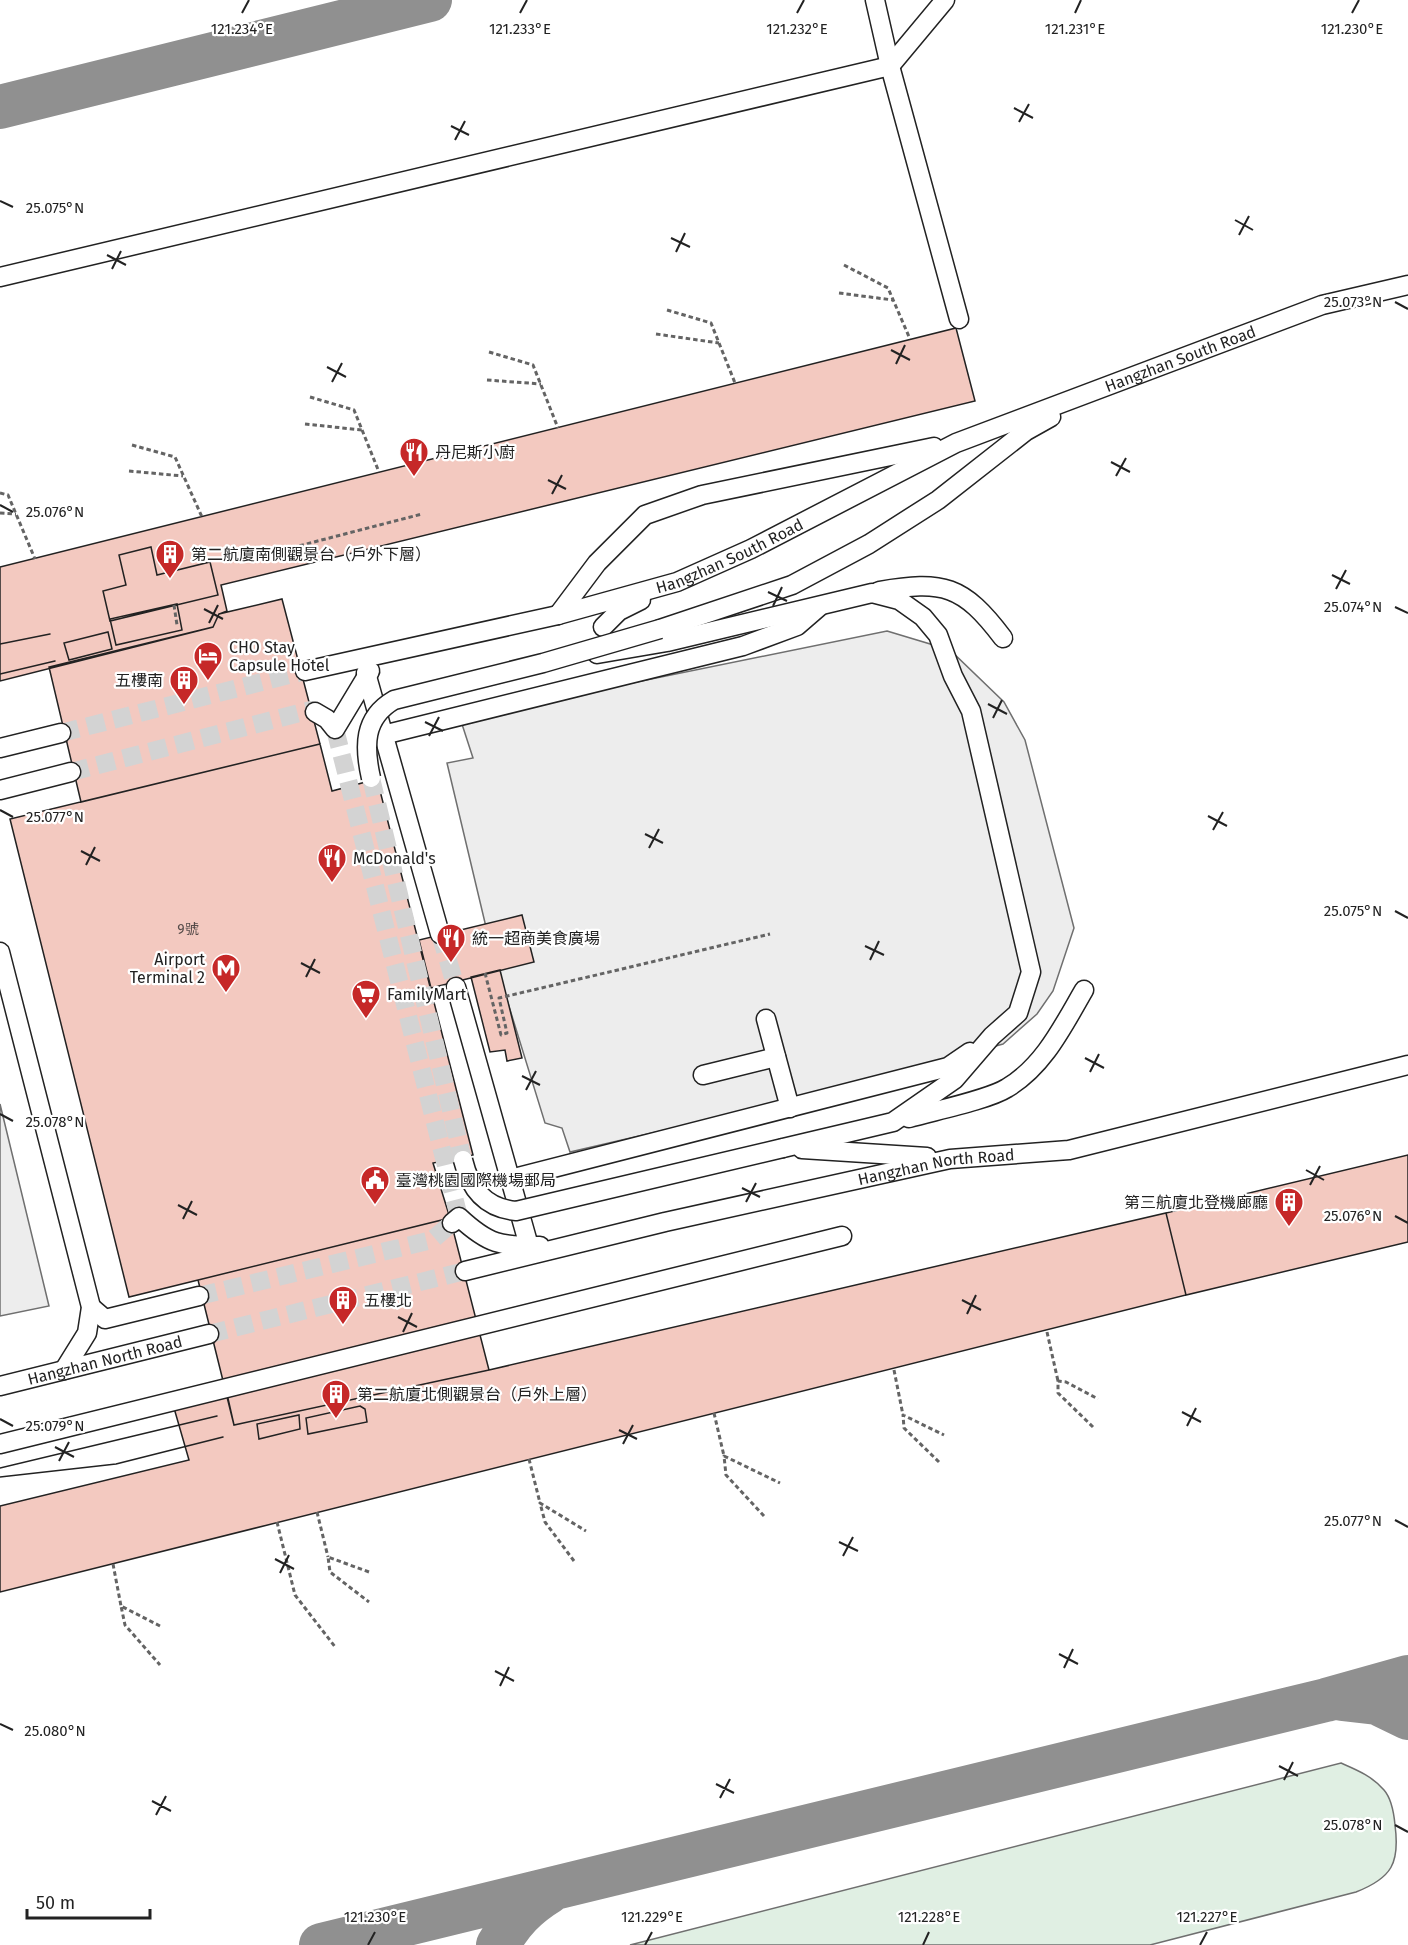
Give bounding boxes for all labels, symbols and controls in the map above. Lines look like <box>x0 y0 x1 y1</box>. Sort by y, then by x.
text: 121.234°E <box>211 20 273 38</box>
text: 121.233°E <box>489 20 551 38</box>
text: 121.232°E <box>766 20 828 38</box>
text: 121.231°E <box>1045 20 1105 38</box>
text: 121.230°E <box>1321 20 1383 38</box>
text: 25.075°N <box>26 199 84 217</box>
text: 25.073°N <box>1324 293 1382 311</box>
street label: Hangzhan South Road <box>1102 321 1258 396</box>
restaurant icon: 丹尼斯小廚 <box>398 436 430 478</box>
place label: 丹尼斯小廚 <box>435 443 515 462</box>
text: 25.076°N <box>26 503 84 521</box>
street label: Hangzhan South Road <box>654 514 806 597</box>
building icon: 第二航廈南側觀景台（戶外下層） <box>154 538 186 580</box>
place label: 第二航廈南側觀景台（戶外下層） <box>191 545 431 564</box>
text: 25.074°N <box>1324 598 1382 616</box>
place label: CHO Stay Capsule Hotel <box>229 638 330 675</box>
hotel icon: CHO Stay Capsule Hotel <box>192 640 224 682</box>
building icon: 五樓南 <box>168 664 200 706</box>
place label: 五樓南 <box>115 671 163 690</box>
text: 25.077°N <box>26 808 84 826</box>
restaurant icon: McDonald's <box>316 842 348 884</box>
place label: McDonald's <box>353 849 436 868</box>
text: 25.075°N <box>1324 902 1382 920</box>
house number: 9號 <box>177 921 199 938</box>
restaurant icon: 統一超商美食廣場 <box>435 922 467 964</box>
place label: 統一超商美食廣場 <box>472 929 600 948</box>
place label: Airport Terminal 2 <box>130 950 205 987</box>
metro station icon: Airport Terminal 2 <box>210 952 242 994</box>
supermarket icon: FamilyMart <box>350 978 382 1020</box>
place label: FamilyMart <box>387 985 467 1004</box>
text: 25.078°N <box>25 1113 85 1131</box>
street label: Hangzhan North Road <box>856 1145 1015 1189</box>
public building icon: 臺灣桃園國際機場郵局 <box>359 1164 391 1206</box>
place label: 臺灣桃園國際機場郵局 <box>396 1171 556 1190</box>
building icon: 第三航廈北登機廊廳 <box>1273 1186 1305 1228</box>
place label: 第三航廈北登機廊廳 <box>1124 1193 1268 1212</box>
text: 25.076°N <box>1324 1207 1382 1225</box>
building icon: 五樓北 <box>327 1284 359 1326</box>
place label: 五樓北 <box>364 1291 412 1310</box>
street label: Hangzhan North Road <box>25 1332 184 1388</box>
building icon: 第二航廈北側觀景台（戶外上層） <box>320 1378 352 1420</box>
place label: 第二航廈北側觀景台（戶外上層） <box>357 1385 597 1404</box>
text: 25.079°N <box>26 1417 84 1435</box>
text: 25.077°N <box>1324 1512 1382 1530</box>
text: 25.080°N <box>24 1722 86 1740</box>
text: 25.078°N <box>1323 1816 1383 1834</box>
scale bar <box>27 1882 150 1920</box>
text: 50 m <box>36 1892 75 1914</box>
text: 121.230°E <box>344 1908 406 1926</box>
text: 121.229°E <box>621 1908 683 1926</box>
text: 121.228°E <box>898 1908 960 1926</box>
text: 121.227°E <box>1176 1908 1238 1926</box>

